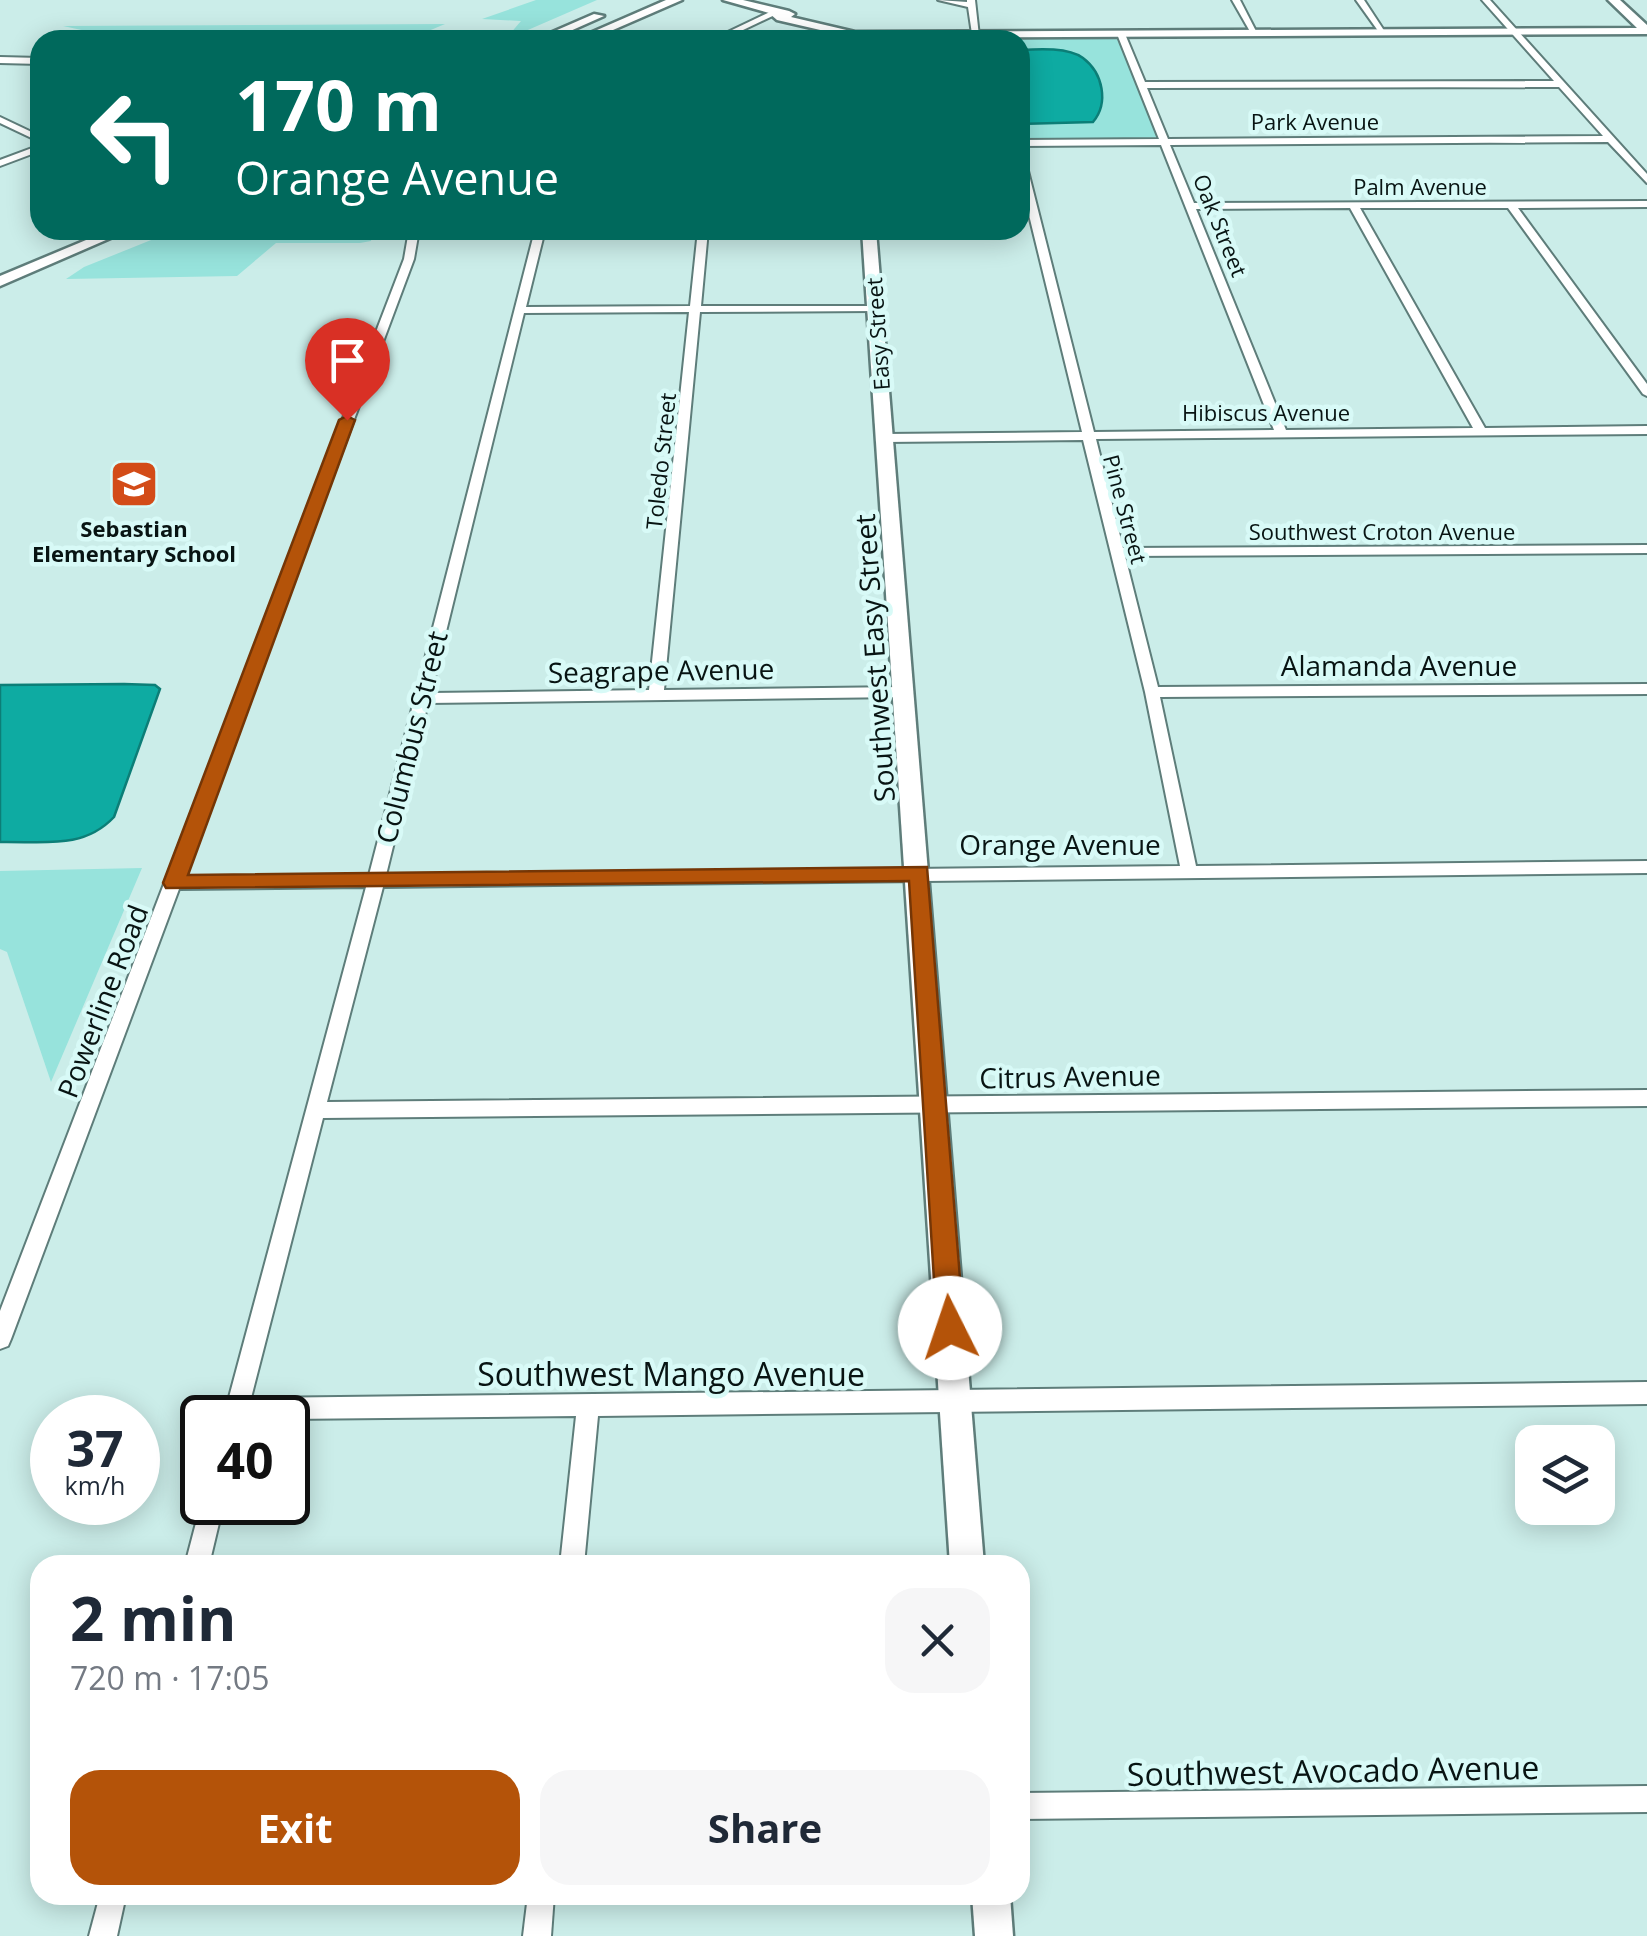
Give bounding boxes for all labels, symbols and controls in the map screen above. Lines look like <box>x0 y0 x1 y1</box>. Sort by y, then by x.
text: 170 m <box>235 56 442 152</box>
icon: left <box>70 70 200 200</box>
street label: Park Avenue <box>1251 106 1379 136</box>
text: Orange Avenue <box>235 147 559 208</box>
street label: Oak Street <box>1187 169 1255 281</box>
street label: Palm Avenue <box>1353 171 1487 201</box>
street label: Easy Street <box>858 276 896 391</box>
pin <box>305 318 390 421</box>
icon: arrive <box>320 333 375 388</box>
street label: Toledo Street <box>638 391 682 531</box>
street label: Hibiscus Avenue <box>1182 397 1350 427</box>
street label: Pine Street <box>1097 451 1155 567</box>
school or university icon: Sebastian Elementary School <box>108 458 160 510</box>
place label: Sebastian Elementary School <box>32 513 236 568</box>
street label: Southwest Easy Street <box>845 513 903 803</box>
street label: Southwest Croton Avenue <box>1249 516 1515 546</box>
street label: Columbus Street <box>366 627 456 847</box>
street label: Alamanda Avenue <box>1281 646 1517 684</box>
street label: Seagrape Avenue <box>547 649 775 691</box>
street label: Orange Avenue <box>959 825 1161 863</box>
street label: Powerline Road <box>48 899 156 1103</box>
street label: Citrus Avenue <box>979 1055 1161 1097</box>
position arrow <box>898 1276 1002 1380</box>
street label: Southwest Mango Avenue <box>477 1352 865 1395</box>
speed limit sign: 40 <box>180 1395 310 1525</box>
text: 37 <box>66 1414 124 1482</box>
map controls <box>1515 1425 1615 1525</box>
button: layers <box>1515 1425 1615 1525</box>
text: km/h <box>65 1468 125 1502</box>
text: 2 min <box>70 1577 237 1659</box>
button: close <box>885 1588 990 1693</box>
text: 720 m · 17:05 <box>70 1656 269 1699</box>
street label: Southwest Avocado Avenue <box>1126 1745 1540 1795</box>
button: Exit <box>70 1770 520 1885</box>
button: Share <box>540 1770 990 1885</box>

